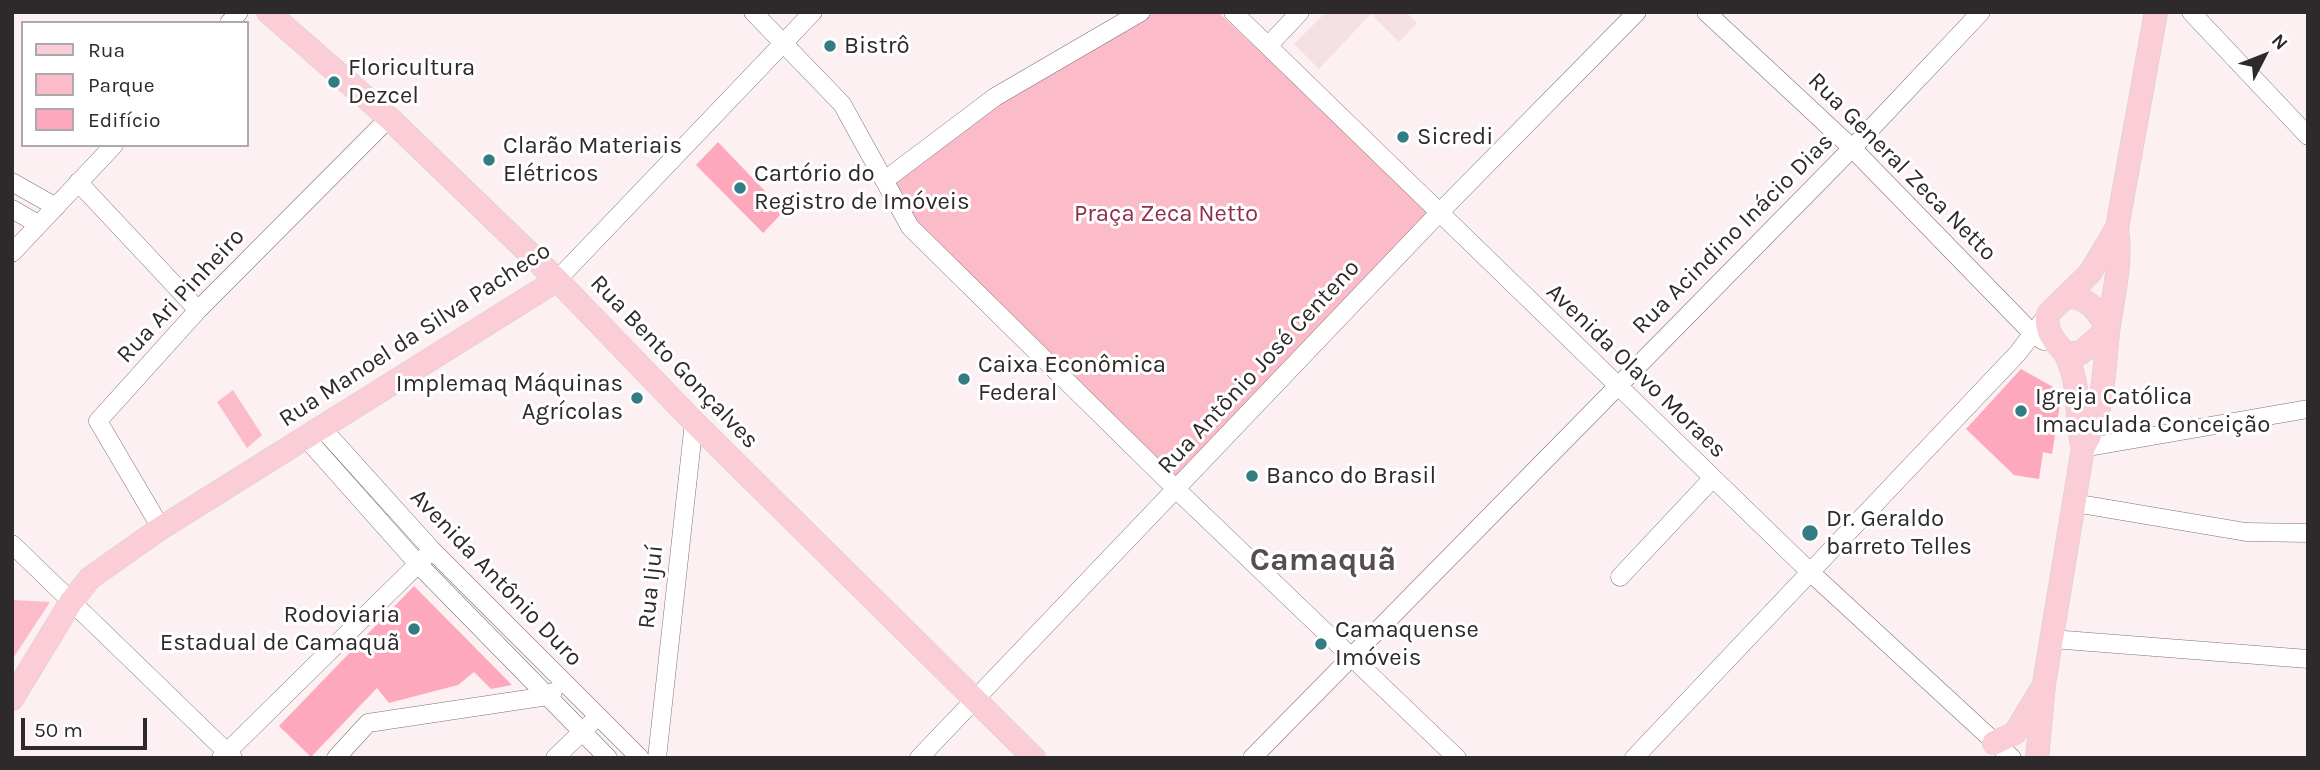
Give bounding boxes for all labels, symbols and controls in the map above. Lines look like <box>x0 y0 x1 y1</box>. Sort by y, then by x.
legend <box>21 21 248 147</box>
north arrow <box>2229 21 2299 91</box>
text: N <box>2267 30 2292 54</box>
place label: Bistrô <box>844 32 909 60</box>
text: Rua <box>88 38 125 62</box>
marker: Bistrô <box>822 38 838 54</box>
place label: Floricultura Dezcel <box>348 54 475 110</box>
street label: Rua General Zeca Netto <box>1802 67 2002 267</box>
text: Parque <box>88 73 155 97</box>
marker: Floricultura Dezcel <box>326 74 342 90</box>
text: Edifício <box>88 108 161 132</box>
place label: Sicredi <box>1417 123 1493 151</box>
street label: Rua Acindino Inácio Dias <box>1627 128 1839 340</box>
marker: Sicredi <box>1395 129 1411 145</box>
place label: Clarão Materiais Elétricos <box>503 132 682 188</box>
marker: Clarão Materiais Elétricos <box>481 152 497 168</box>
place label: Cartório do Registro de Imóveis <box>754 160 970 216</box>
marker: Cartório do Registro de Imóveis <box>732 180 748 196</box>
park label: Praça Zeca Netto <box>1074 200 1258 228</box>
street label: Rua Ari Pinheiro <box>111 223 251 369</box>
street label: Rua Manoel da Silva Pacheco <box>274 236 556 434</box>
street label: Rua Antônio José Centeno <box>1152 254 1366 480</box>
street label: Rua Bento Gonçalves <box>584 269 764 455</box>
street label: Avenida Olavo Moraes <box>1540 278 1732 464</box>
place label: Caixa Econômica Federal <box>978 351 1166 407</box>
place label: Implemaq Máquinas Agrícolas <box>396 370 623 426</box>
marker: Caixa Econômica Federal <box>956 371 972 387</box>
place label: Igreja Católica Imaculada Conceição <box>2035 383 2270 439</box>
marker: Implemaq Máquinas Agrícolas <box>629 390 645 406</box>
marker: Igreja Católica Imaculada Conceição <box>2013 403 2029 419</box>
place label: Banco do Brasil <box>1266 462 1436 490</box>
marker: Banco do Brasil <box>1244 468 1260 484</box>
street label: Avenida Antônio Duro <box>404 483 588 673</box>
place label: Dr. Geraldo barreto Telles <box>1826 505 1972 561</box>
marker: Dr. Geraldo barreto Telles <box>1800 523 1820 543</box>
district label: Camaquã <box>1250 542 1396 580</box>
street label: Rua Ijuí <box>632 544 670 630</box>
place label: Rodoviaria Estadual de Camaquã <box>160 601 400 657</box>
place label: Camaquense Imóveis <box>1335 616 1479 672</box>
marker: Rodoviaria Estadual de Camaquã <box>406 621 422 637</box>
marker: Camaquense Imóveis <box>1313 636 1329 652</box>
scale bar <box>24 704 150 748</box>
text: 50 m <box>34 718 83 742</box>

